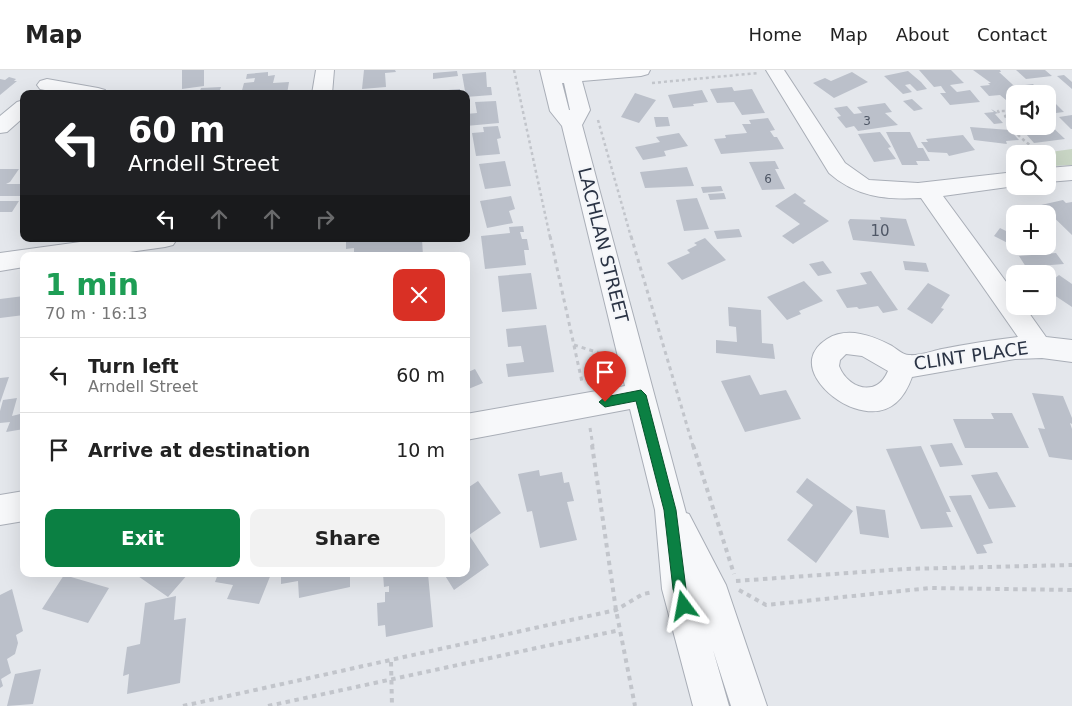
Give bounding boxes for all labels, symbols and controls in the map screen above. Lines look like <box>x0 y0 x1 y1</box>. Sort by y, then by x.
text: Map <box>25 21 82 49</box>
text: Home <box>749 24 802 45</box>
text: Map <box>830 24 868 45</box>
text: About <box>896 24 949 45</box>
text: Contact <box>977 24 1047 45</box>
map controls <box>1006 85 1056 315</box>
button: sound <box>1006 85 1056 135</box>
icon: left <box>45 110 110 175</box>
text: 60 m <box>128 110 225 150</box>
house number: 3 <box>863 114 871 128</box>
button: search <box>1006 145 1056 195</box>
text: Arndell Street <box>128 151 279 176</box>
street label: LACHLAN STREET <box>574 165 633 326</box>
house number: 6 <box>764 172 772 186</box>
icon: left <box>152 205 180 233</box>
icon: ahead <box>205 205 233 233</box>
icon: ahead <box>258 205 286 233</box>
icon: right <box>311 205 339 233</box>
button: + <box>1006 205 1056 255</box>
house number: 10 <box>870 222 890 240</box>
button: − <box>1006 265 1056 315</box>
text: 1 min <box>45 267 139 302</box>
button: close <box>393 269 445 321</box>
text: 70 m · 16:13 <box>45 304 147 323</box>
street label: CLINT PLACE <box>912 337 1029 374</box>
pin <box>584 351 626 402</box>
text: Turn left <box>88 355 179 377</box>
icon: arrive <box>591 358 619 386</box>
icon: left <box>45 361 73 389</box>
text: 60 m <box>396 364 445 386</box>
text: Arndell Street <box>88 377 198 396</box>
icon: arrive <box>45 436 73 464</box>
text: Arrive at destination <box>88 439 310 461</box>
text: 10 m <box>396 439 445 461</box>
button: Exit <box>45 509 240 567</box>
button: Share <box>250 509 445 567</box>
position arrow <box>657 579 709 631</box>

